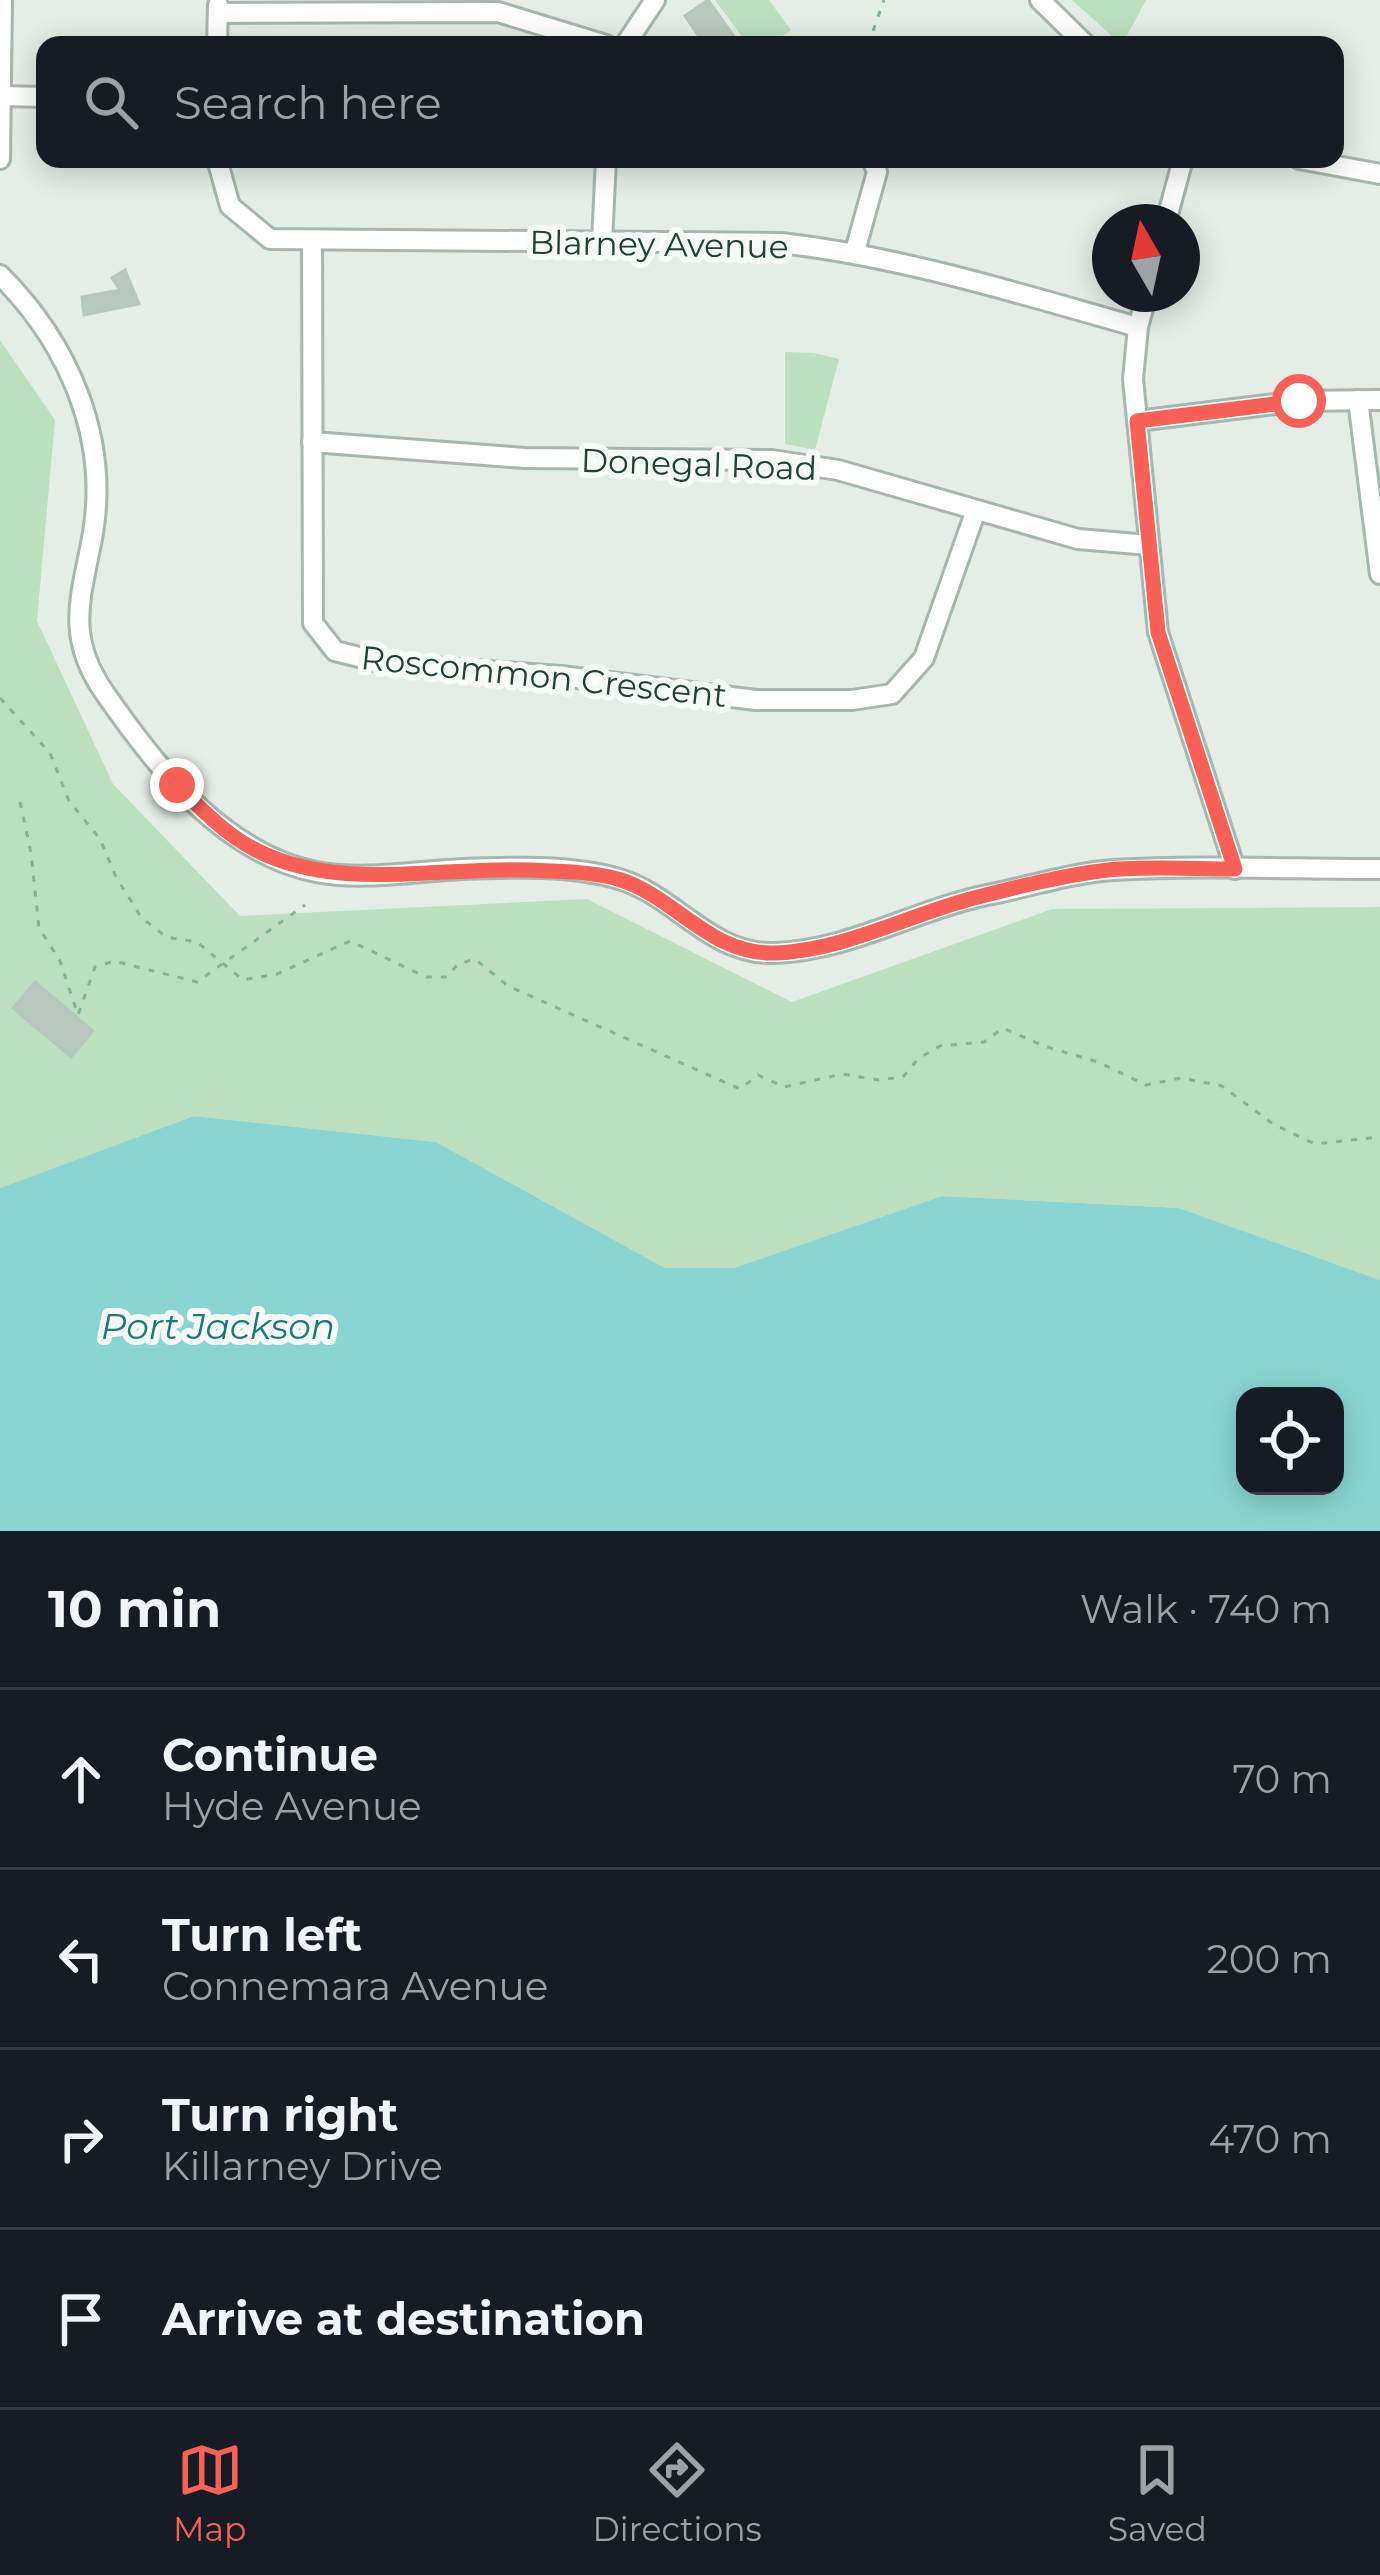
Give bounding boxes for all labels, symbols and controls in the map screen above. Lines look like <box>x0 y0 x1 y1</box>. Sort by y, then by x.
search box <box>36 36 1344 168</box>
icon: search <box>78 69 144 135</box>
text: Search here <box>174 75 442 130</box>
north arrow <box>1092 204 1200 312</box>
street label: Blarney Avenue <box>529 222 789 266</box>
route start <box>1272 374 1326 428</box>
street label: Donegal Road <box>580 440 818 488</box>
street label: Roscommon Crescent <box>359 637 729 715</box>
route end <box>150 758 204 812</box>
water label: Port Jackson <box>101 1304 335 1348</box>
map controls <box>1236 1387 1344 1495</box>
button: locate <box>1236 1387 1344 1495</box>
text: 10 min <box>48 1578 221 1640</box>
text: Walk · 740 m <box>1080 1585 1332 1633</box>
text: Continue <box>162 1727 378 1782</box>
icon: ahead <box>48 1746 114 1812</box>
text: 70 m <box>1232 1755 1332 1803</box>
text: Hyde Avenue <box>162 1782 422 1830</box>
text: Turn left <box>162 1907 362 1962</box>
icon: left <box>48 1926 114 1992</box>
text: 200 m <box>1207 1935 1332 1983</box>
text: Connemara Avenue <box>162 1962 548 2010</box>
text: Turn right <box>162 2087 398 2142</box>
icon: right <box>48 2106 114 2172</box>
text: 470 m <box>1209 2115 1332 2163</box>
text: Killarney Drive <box>162 2142 443 2190</box>
icon: arrive <box>48 2286 114 2352</box>
text: Arrive at destination <box>162 2291 645 2346</box>
tab: Map <box>173 2437 246 2549</box>
tab: Directions <box>593 2437 762 2549</box>
tab: Saved <box>1108 2437 1207 2549</box>

